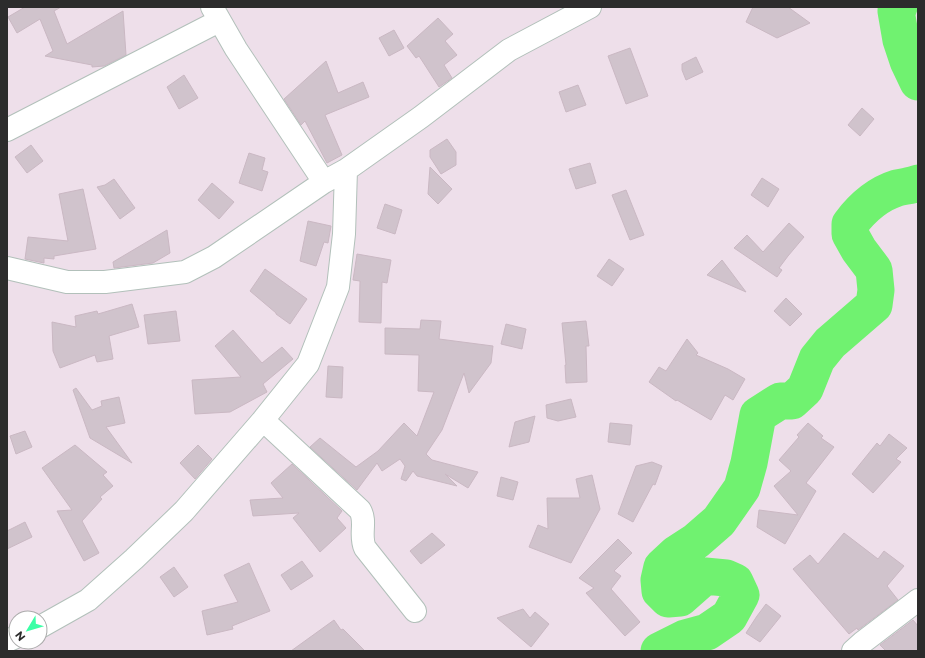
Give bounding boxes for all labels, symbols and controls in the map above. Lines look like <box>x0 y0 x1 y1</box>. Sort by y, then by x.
north arrow <box>8 610 48 650</box>
text: N <box>12 628 28 644</box>

